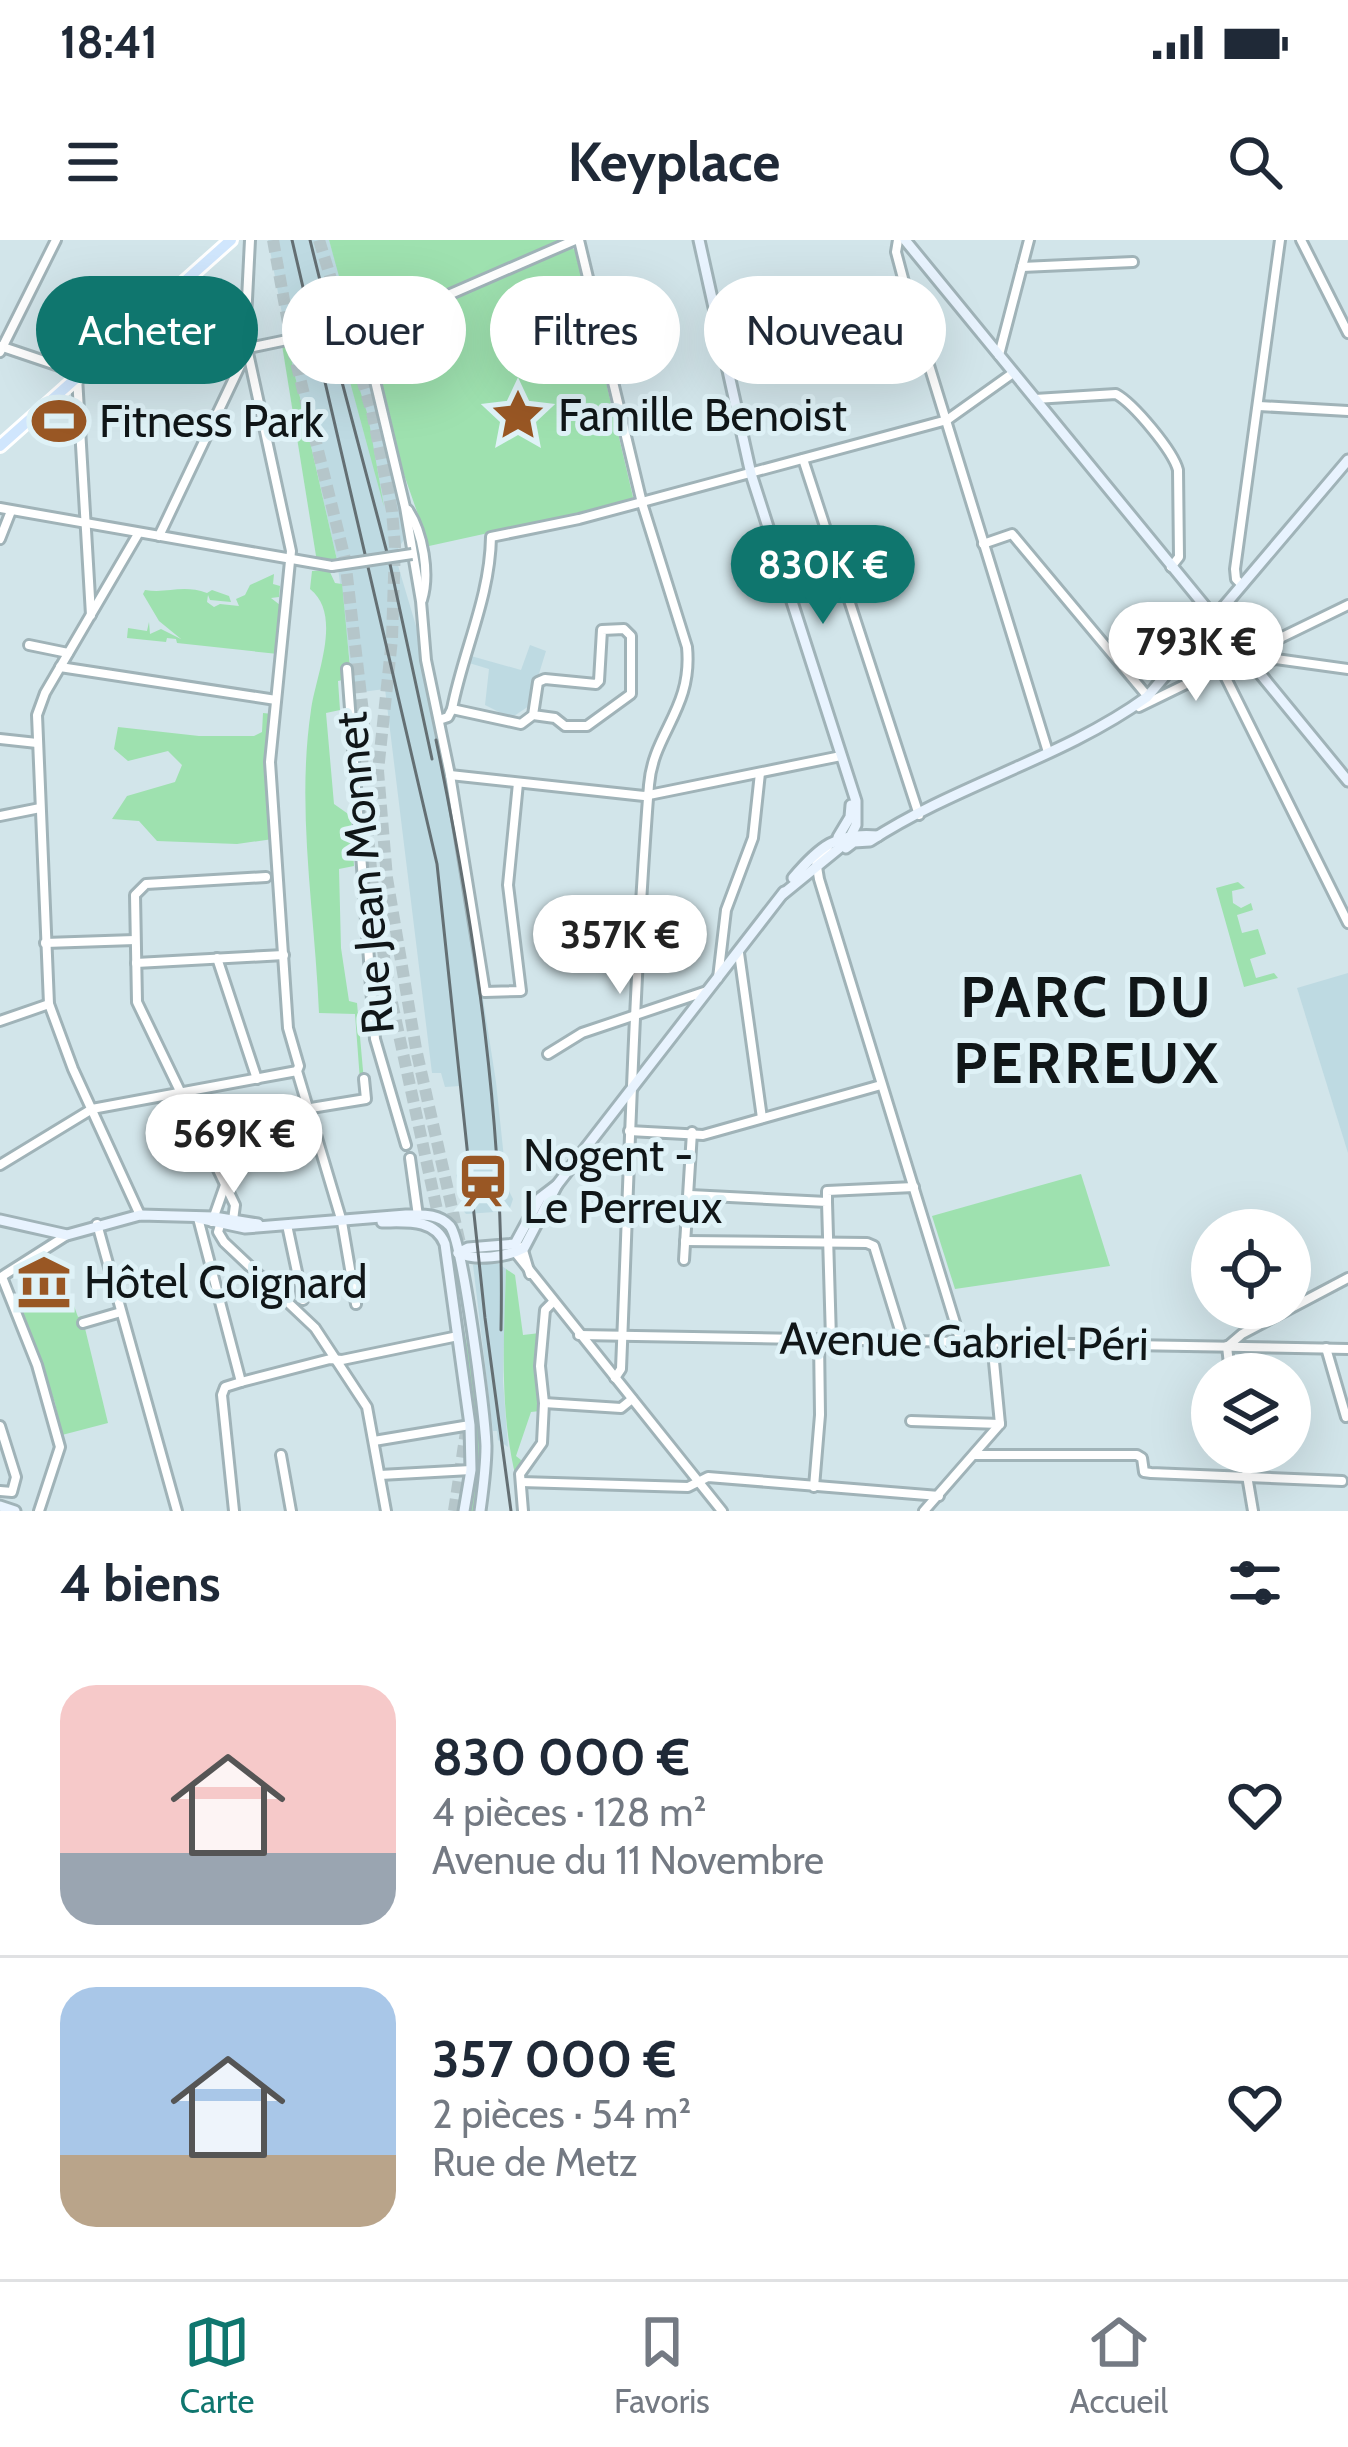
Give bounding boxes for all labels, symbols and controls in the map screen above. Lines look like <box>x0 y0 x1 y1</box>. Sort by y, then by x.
text: 18:41 <box>60 15 158 69</box>
icon: menu <box>60 129 126 195</box>
text: Keyplace <box>568 129 780 195</box>
icon: search <box>1222 129 1288 195</box>
chip: Acheter <box>36 276 258 384</box>
chip: Louer <box>282 276 466 384</box>
chip: Filtres <box>490 276 680 384</box>
chip: Nouveau <box>704 276 946 384</box>
place icon: Famille Benoist <box>489 386 547 444</box>
place label: Famille Benoist <box>558 388 847 442</box>
sports icon: Fitness Park <box>30 392 88 450</box>
place label: Fitness Park <box>99 394 324 448</box>
pin: 830K € <box>725 525 921 627</box>
text: 830K € <box>758 540 888 588</box>
pin: 793K € <box>1098 602 1294 704</box>
text: 793K € <box>1135 617 1257 665</box>
street label: Rue Jean Monnet <box>323 710 405 1036</box>
pin: 357K € <box>522 895 718 997</box>
text: 357K € <box>560 910 680 958</box>
district label: PARC DU PERREUX <box>953 962 1221 1097</box>
pin: 569K € <box>136 1094 332 1196</box>
text: 569K € <box>172 1109 296 1157</box>
place label: Nogent - Le Perreux <box>523 1128 722 1234</box>
station icon: Nogent - Le Perreux <box>454 1152 512 1210</box>
map controls <box>1191 1209 1311 1473</box>
button: locate <box>1191 1209 1311 1329</box>
museum icon: Hôtel Coignard <box>15 1253 73 1311</box>
place label: Hôtel Coignard <box>84 1255 368 1309</box>
street label: Avenue Gabriel Péri <box>779 1311 1149 1371</box>
button: layers <box>1191 1353 1311 1473</box>
icon: filters <box>1222 1550 1288 1616</box>
text: 4 biens <box>60 1552 221 1614</box>
text: 830 000 € <box>432 1726 690 1788</box>
icon: home <box>156 1733 300 1877</box>
icon: heart <box>1222 1772 1288 1838</box>
text: 4 pièces · 128 m² <box>432 1788 706 1836</box>
text: Avenue du 11 Novembre <box>432 1836 824 1884</box>
text: 357 000 € <box>432 2028 677 2090</box>
icon: home <box>156 2035 300 2179</box>
icon: heart <box>1222 2074 1288 2140</box>
text: 2 pièces · 54 m² <box>432 2090 691 2138</box>
text: Rue de Metz <box>432 2138 637 2186</box>
tab: Carte <box>180 2309 254 2421</box>
tab: Favoris <box>614 2309 710 2421</box>
tab: Accueil <box>1069 2309 1168 2421</box>

